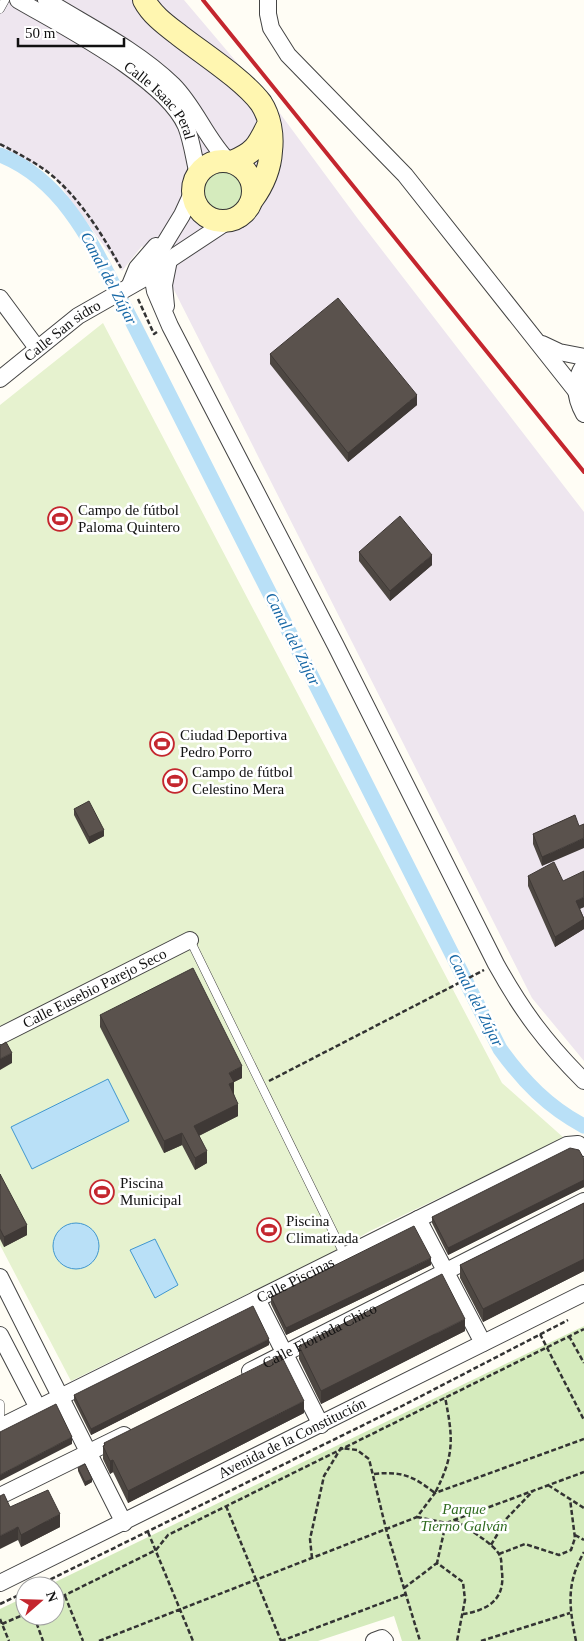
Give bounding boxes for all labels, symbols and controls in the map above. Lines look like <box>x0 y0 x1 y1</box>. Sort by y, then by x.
scale bar <box>18 15 124 47</box>
text: 50 m <box>25 25 56 41</box>
street label: Calle Isaac Peral <box>121 58 198 141</box>
water label: Canal del Zújar <box>77 229 141 328</box>
street label: Calle San sidro <box>21 297 103 364</box>
place label: Campo de fútbol Paloma Quintero <box>78 502 180 535</box>
sports icon: Campo de fútbol Paloma Quintero <box>47 506 73 532</box>
water label: Canal del Zújar <box>261 590 324 690</box>
place label: Ciudad Deportiva Pedro Porro <box>180 727 287 760</box>
sports icon: Ciudad Deportiva Pedro Porro <box>149 731 175 757</box>
place label: Campo de fútbol Celestino Mera <box>192 764 293 797</box>
sports icon: Campo de fútbol Celestino Mera <box>162 768 188 794</box>
street label: Calle Eusebio Parejo Seco <box>20 945 169 1031</box>
water label: Canal del Zújar <box>444 951 507 1051</box>
place label: Piscina Municipal <box>120 1175 182 1208</box>
sports icon: Piscina Municipal <box>89 1179 115 1205</box>
place label: Piscina Climatizada <box>286 1213 359 1246</box>
sports icon: Piscina Climatizada <box>256 1217 282 1243</box>
street label: Calle Piscinas <box>254 1254 337 1306</box>
street label: Calle Florinda Chico <box>260 1300 379 1371</box>
street label: Avenida de la Constitución <box>216 1394 369 1481</box>
park label: Parque Tierno Galván <box>420 1501 508 1534</box>
north arrow <box>15 1576 65 1626</box>
text: N <box>43 1589 61 1604</box>

